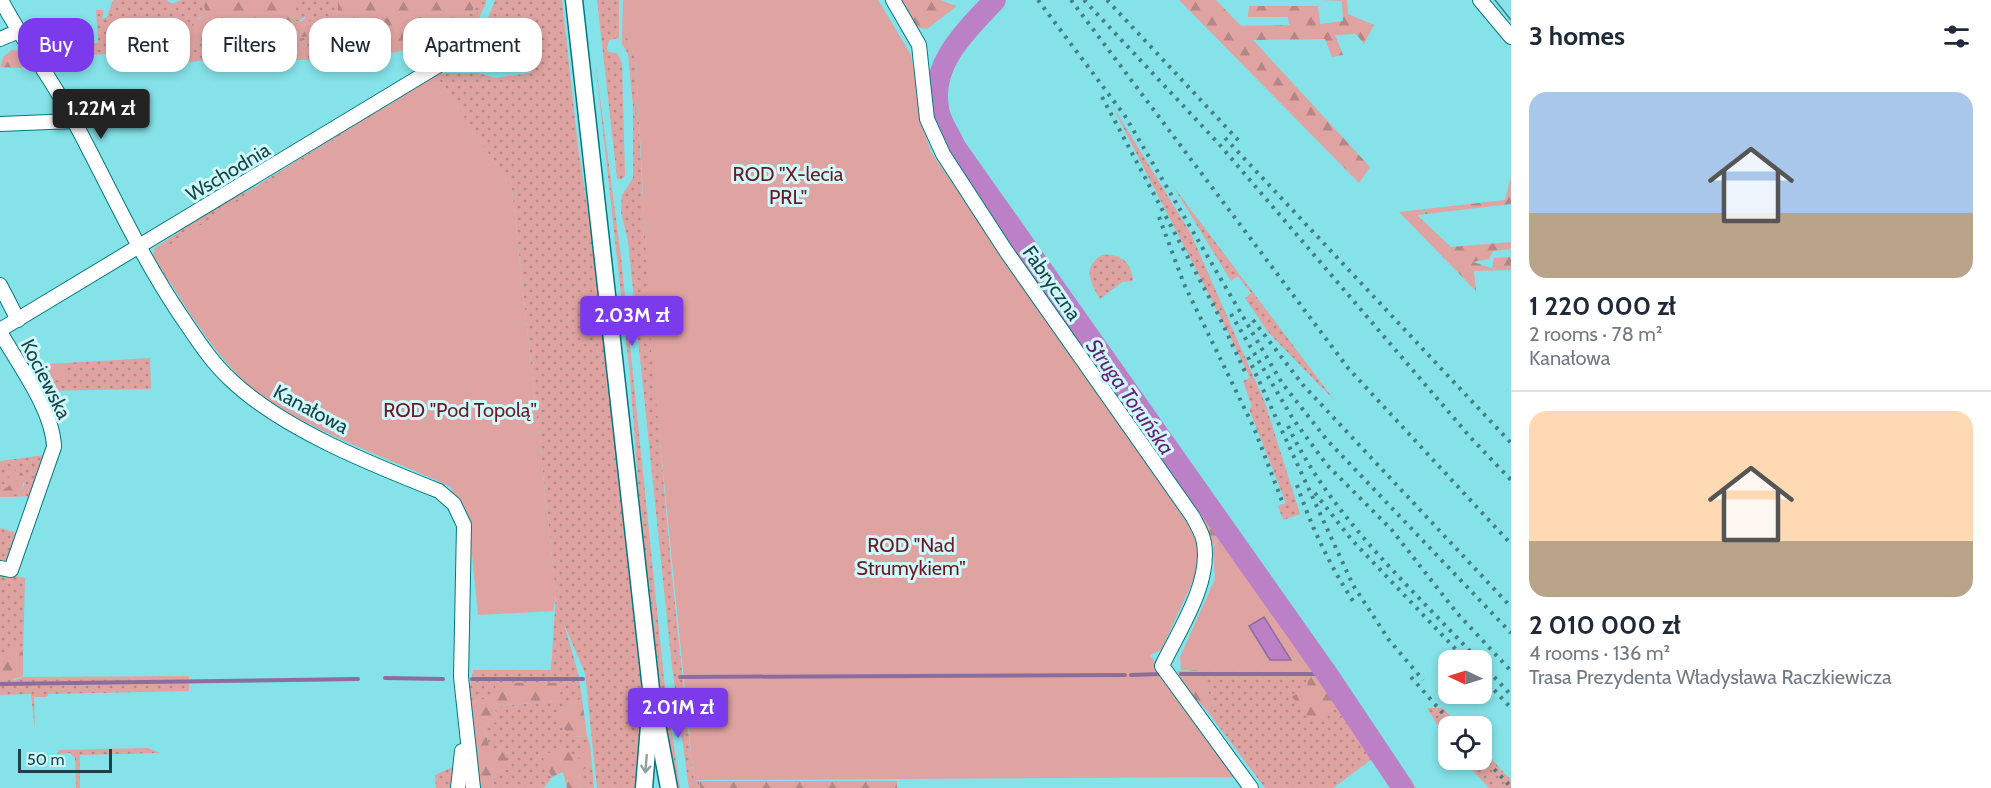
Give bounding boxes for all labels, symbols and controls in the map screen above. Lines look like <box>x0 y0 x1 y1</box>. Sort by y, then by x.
chip: Buy <box>18 18 94 72</box>
chip: Rent <box>106 18 190 72</box>
chip: Filters <box>202 18 297 72</box>
chip: New <box>309 18 391 72</box>
chip: Apartment <box>403 18 542 72</box>
text: 3 homes <box>1529 20 1625 52</box>
icon: filters <box>1940 20 1973 53</box>
pin: 1.22M zł <box>39 89 163 140</box>
text: 1.22M zł <box>67 96 135 120</box>
icon: home <box>1697 131 1805 239</box>
street label: Wschodnia <box>182 137 275 206</box>
park label: ROD "X-lecia PRL" <box>733 162 844 209</box>
street label: Fabryczna <box>1018 241 1087 325</box>
text: 1 220 000 zł <box>1529 290 1676 322</box>
pin: 2.03M zł <box>570 296 694 347</box>
text: 2.03M zł <box>594 303 670 327</box>
text: 2 rooms · 78 m² <box>1529 322 1662 346</box>
water label: Struga Toruńska <box>1081 334 1180 460</box>
street label: Kociewska <box>16 335 76 423</box>
text: Kanałowa <box>1529 346 1610 370</box>
street label: Kanałowa <box>269 379 353 439</box>
park label: ROD "Pod Topolą" <box>383 398 537 422</box>
icon: home <box>1697 450 1805 558</box>
park label: ROD "Nad Strumykiem" <box>856 533 966 580</box>
text: 2 010 000 zł <box>1529 609 1681 641</box>
text: 4 rooms · 136 m² <box>1529 641 1670 665</box>
north arrow <box>1438 650 1492 704</box>
map controls <box>1438 650 1492 770</box>
text: Trasa Prezydenta Władysława Raczkiewicza <box>1529 665 1892 689</box>
pin: 2.01M zł <box>616 688 740 739</box>
text: 2.01M zł <box>642 695 714 719</box>
button: locate <box>1438 716 1492 770</box>
scale bar <box>18 746 112 774</box>
text: 50 m <box>27 750 64 769</box>
one-way arrow <box>640 753 651 773</box>

